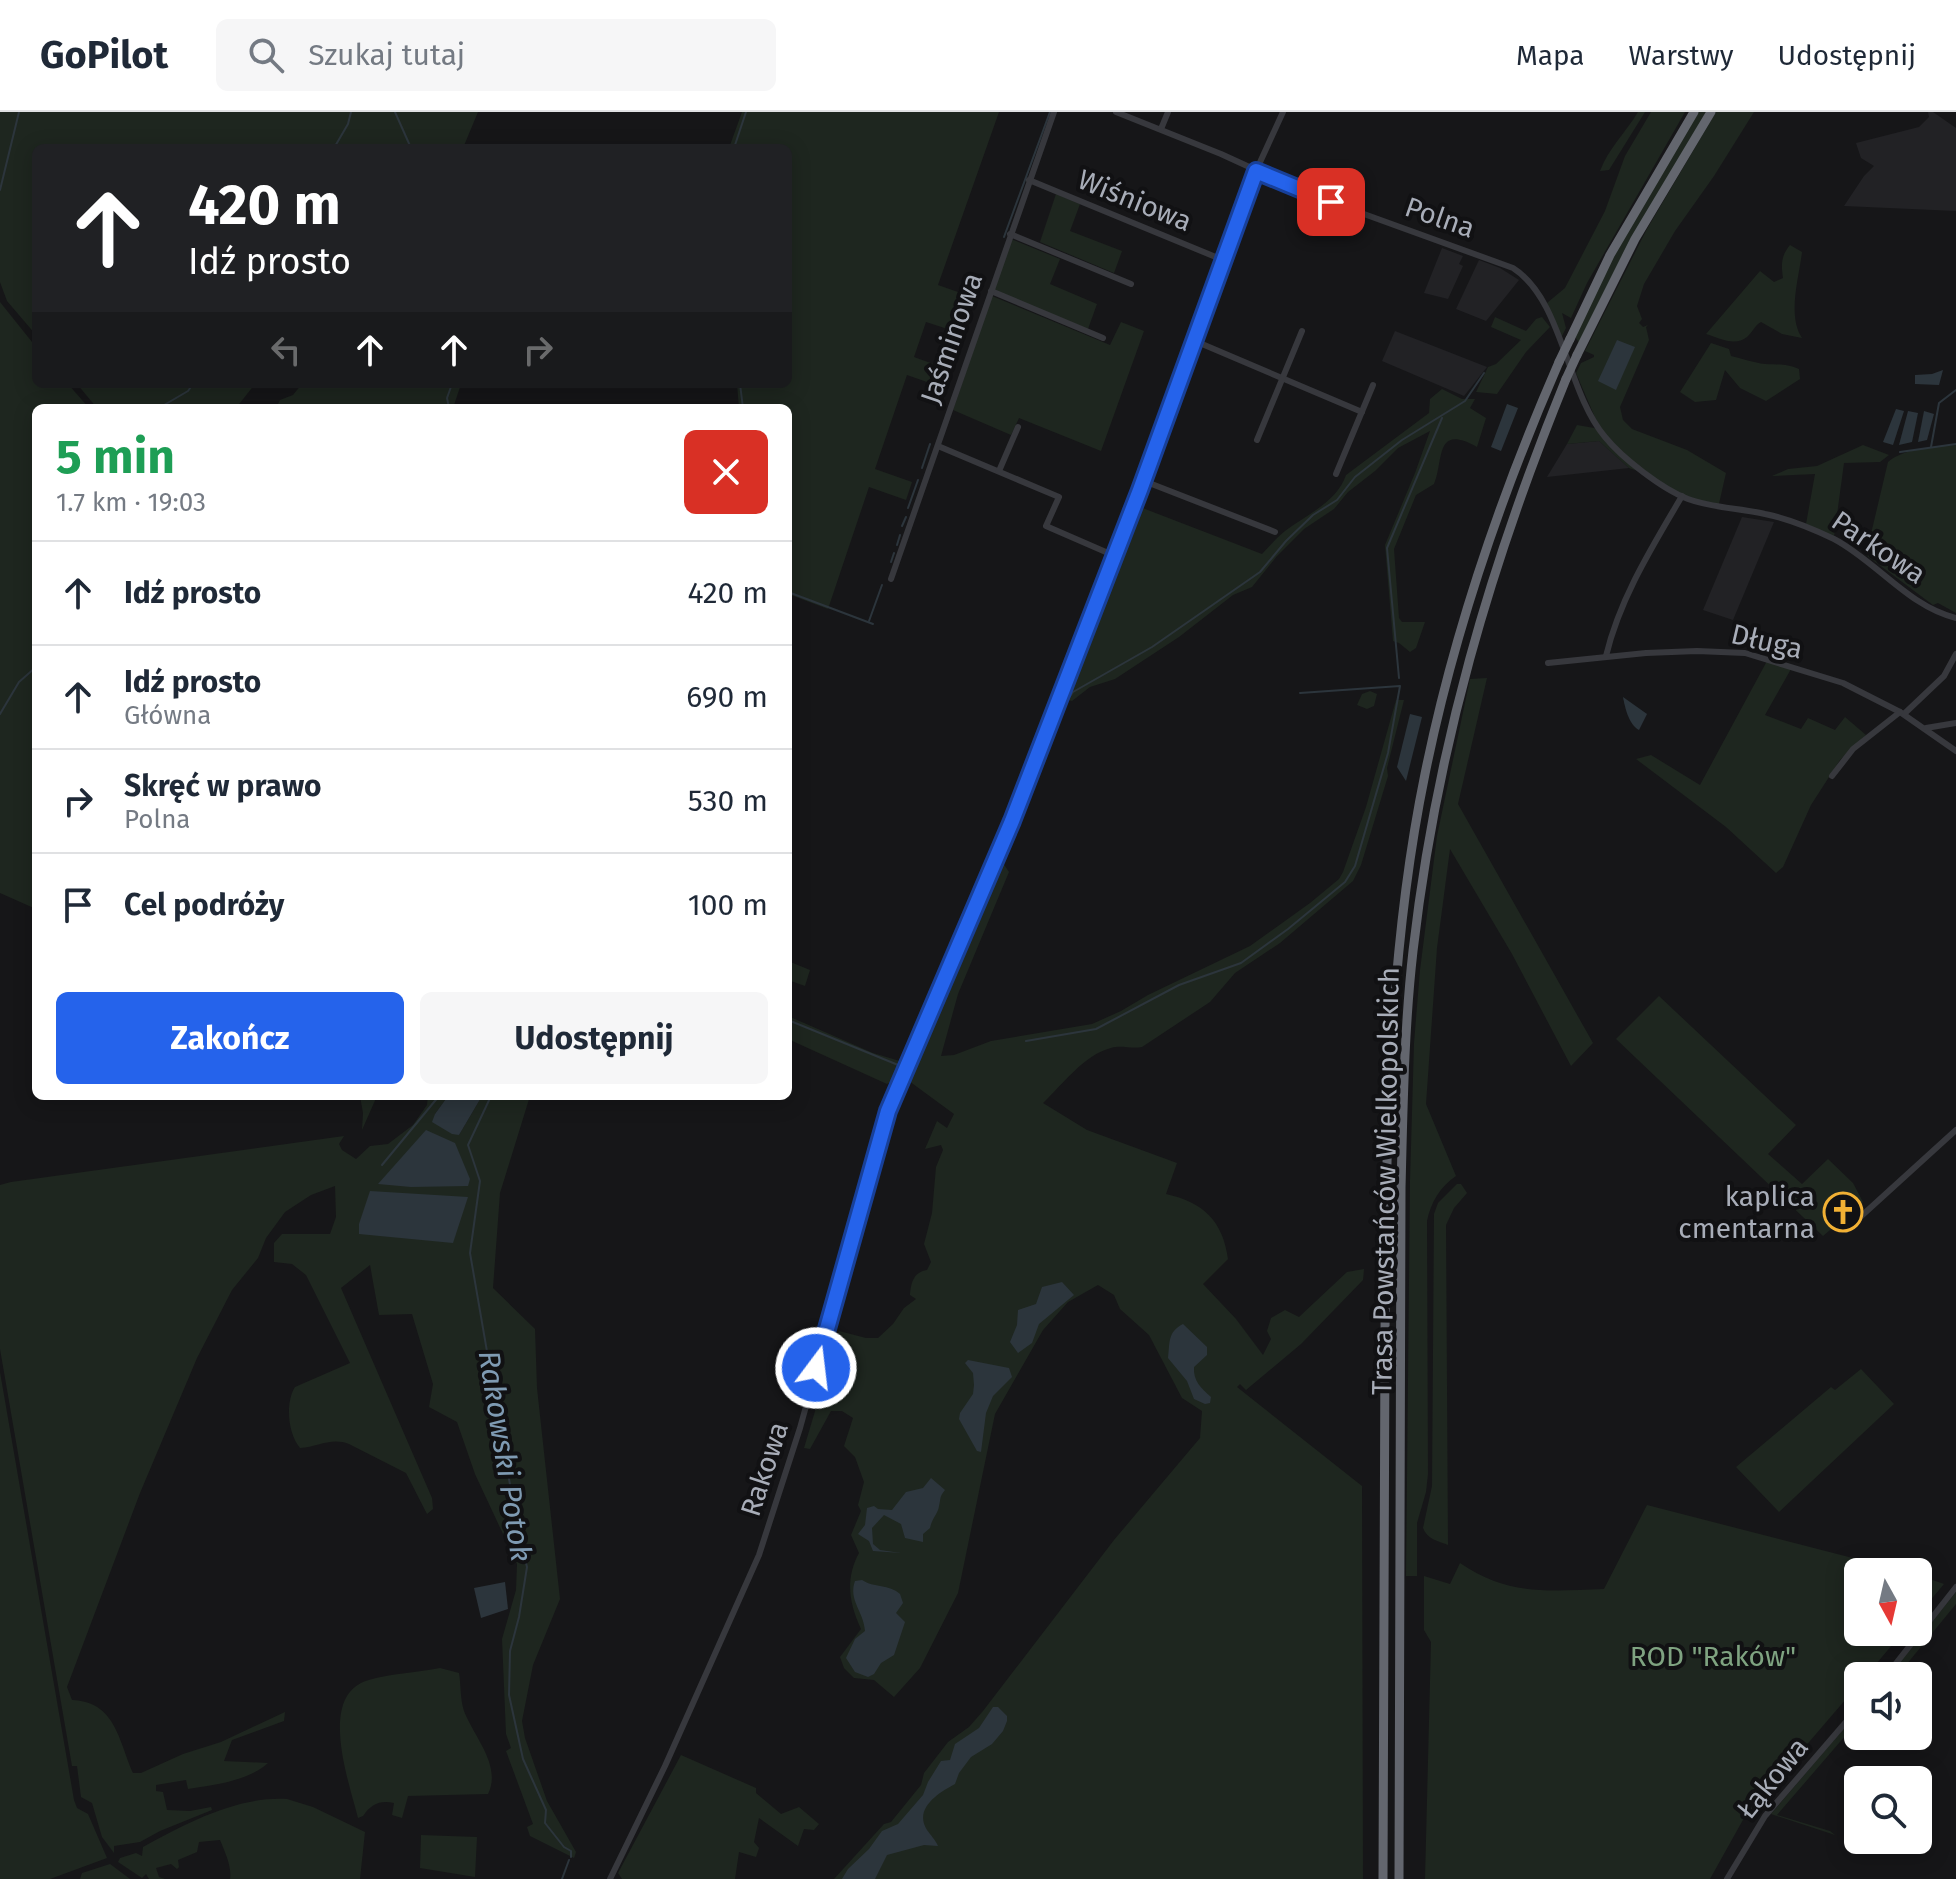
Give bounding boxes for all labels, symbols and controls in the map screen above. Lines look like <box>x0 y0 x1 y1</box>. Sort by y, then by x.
search box <box>216 19 776 91</box>
text: GoPilot <box>40 32 168 78</box>
icon: search <box>244 33 288 77</box>
text: Szukaj tutaj <box>308 37 465 73</box>
text: Mapa <box>1516 39 1585 72</box>
text: Warstwy <box>1629 39 1734 72</box>
text: Udostępnij <box>1778 39 1916 72</box>
street label: Wiśniowa <box>1073 163 1197 238</box>
pin <box>1297 168 1365 236</box>
text: 420 m <box>188 172 341 239</box>
icon: ahead <box>56 176 160 280</box>
icon: arrive <box>1309 180 1353 224</box>
street label: Polna <box>1401 190 1479 245</box>
text: Idź prosto <box>188 240 351 284</box>
street label: Jaśminowa <box>914 268 989 408</box>
icon: left <box>264 328 308 372</box>
icon: ahead <box>348 328 392 372</box>
icon: ahead <box>432 328 476 372</box>
icon: right <box>516 328 560 372</box>
text: 5 min <box>56 428 175 486</box>
button: close <box>684 430 768 514</box>
text: 1.7 km · 19:03 <box>56 487 206 518</box>
street label: Parkowa <box>1825 504 1932 591</box>
icon: ahead <box>56 571 100 615</box>
text: Idź prosto <box>124 575 261 611</box>
text: 420 m <box>687 575 768 611</box>
street label: Długa <box>1728 617 1806 666</box>
text: Idź prosto <box>124 664 261 700</box>
icon: ahead <box>56 675 100 719</box>
text: 690 m <box>686 679 768 715</box>
text: Główna <box>124 700 211 731</box>
text: Skręć w prawo <box>124 768 322 804</box>
icon: right <box>56 779 100 823</box>
text: 530 m <box>688 783 768 819</box>
text: Polna <box>124 804 191 835</box>
icon: arrive <box>56 883 100 927</box>
text: Cel podróży <box>124 887 284 923</box>
text: 100 m <box>688 887 768 923</box>
street label: Trasa Powstańców Wielkopolskich <box>1365 967 1406 1395</box>
button: Zakończ <box>56 992 404 1084</box>
button: Udostępnij <box>420 992 768 1084</box>
place label: kaplica cmentarna <box>1678 1180 1815 1245</box>
church icon: kaplica cmentarna <box>1822 1191 1864 1233</box>
position arrow <box>774 1326 858 1410</box>
water label: Rakowski Potok <box>471 1348 539 1564</box>
street label: Rakowa <box>734 1418 795 1521</box>
north arrow <box>1844 1558 1932 1646</box>
map controls <box>1844 1558 1932 1854</box>
park label: ROD "Raków" <box>1630 1640 1796 1673</box>
button: sound <box>1844 1662 1932 1750</box>
street label: Łąkowa <box>1730 1731 1815 1826</box>
button: search <box>1844 1766 1932 1854</box>

